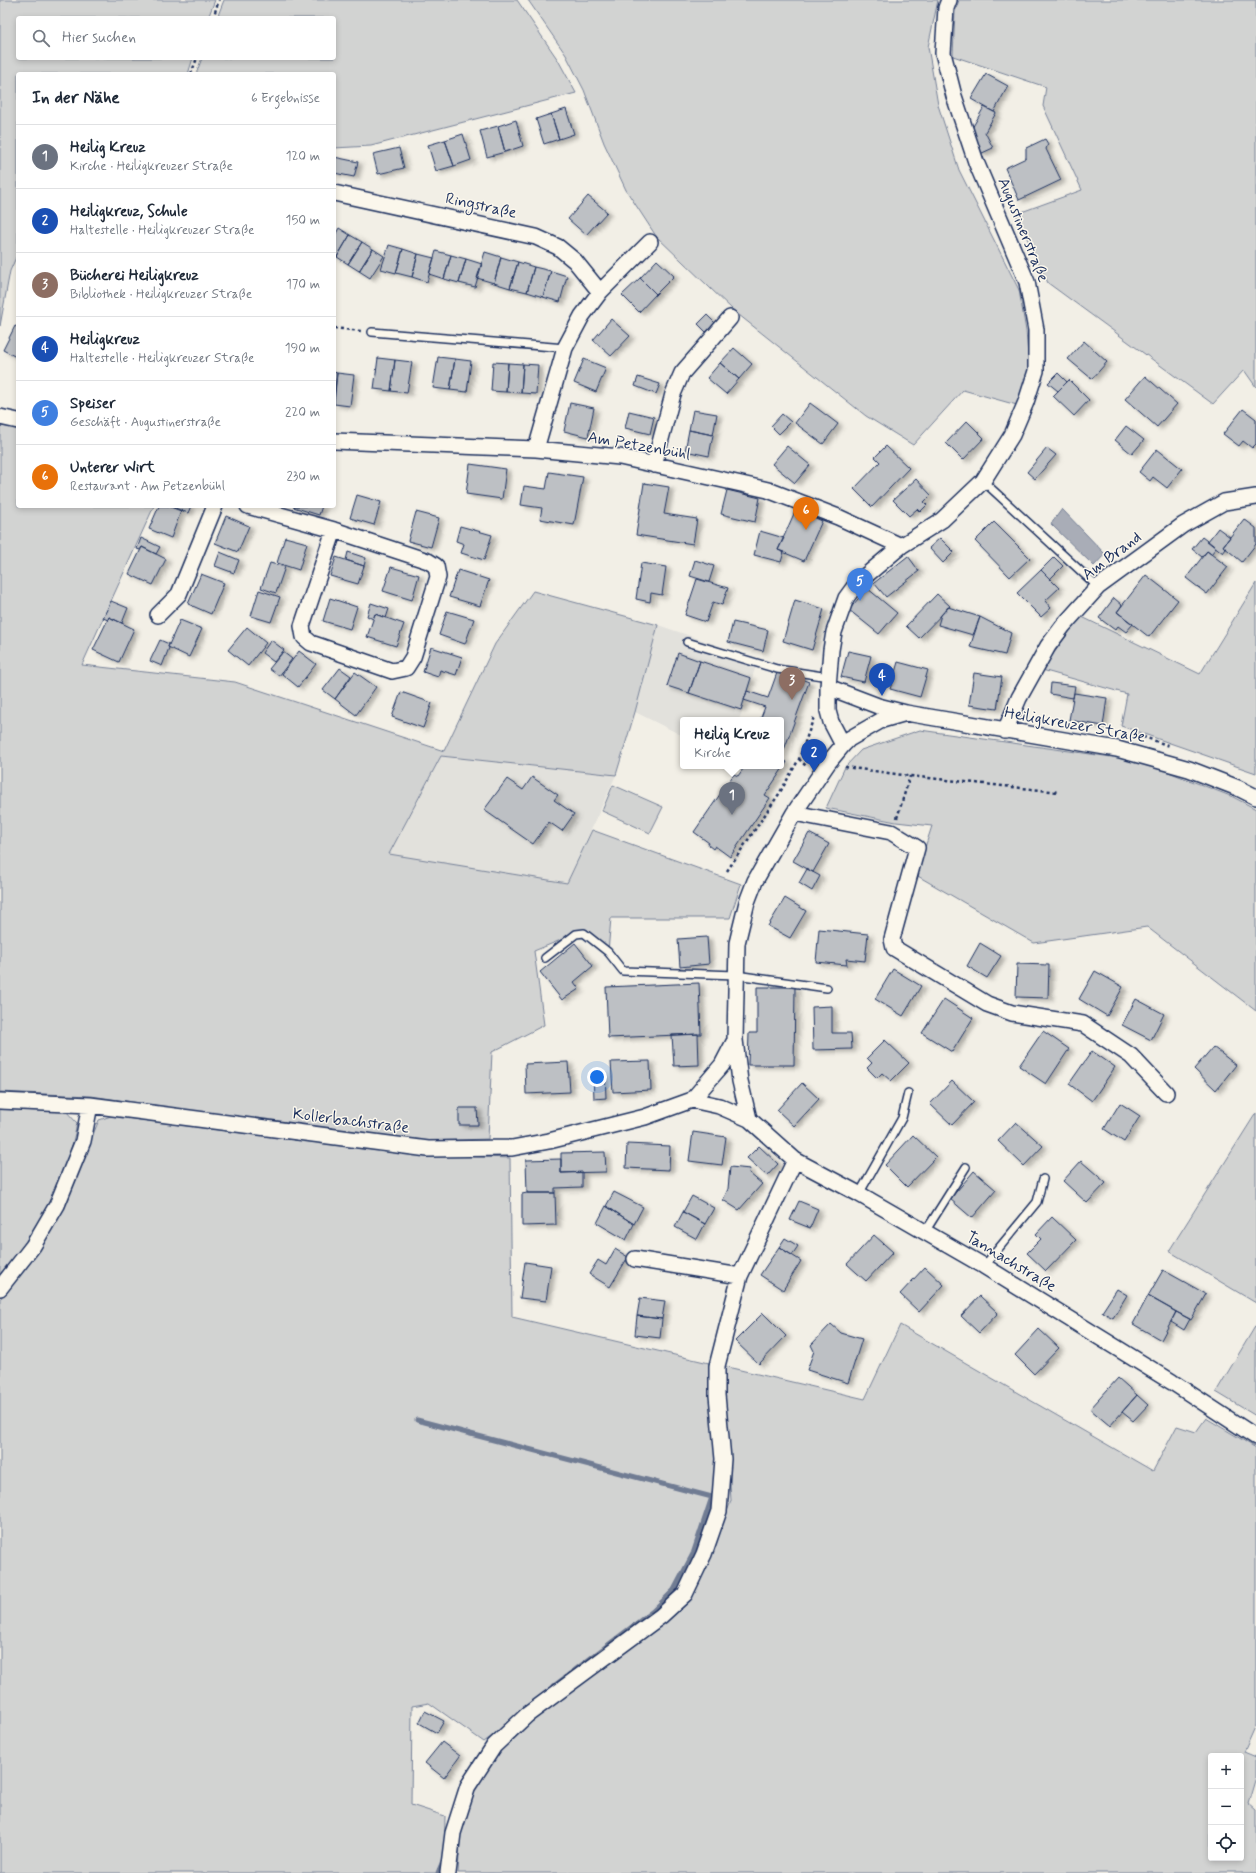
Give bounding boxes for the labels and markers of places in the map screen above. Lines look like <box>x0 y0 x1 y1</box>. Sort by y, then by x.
pin: 6 <box>793 497 819 530</box>
pin: 5 <box>847 568 873 601</box>
pin: 4 <box>869 663 895 696</box>
pin: 3 <box>779 667 805 700</box>
pin: 2 <box>801 739 827 772</box>
pin: 1 <box>719 782 745 815</box>

